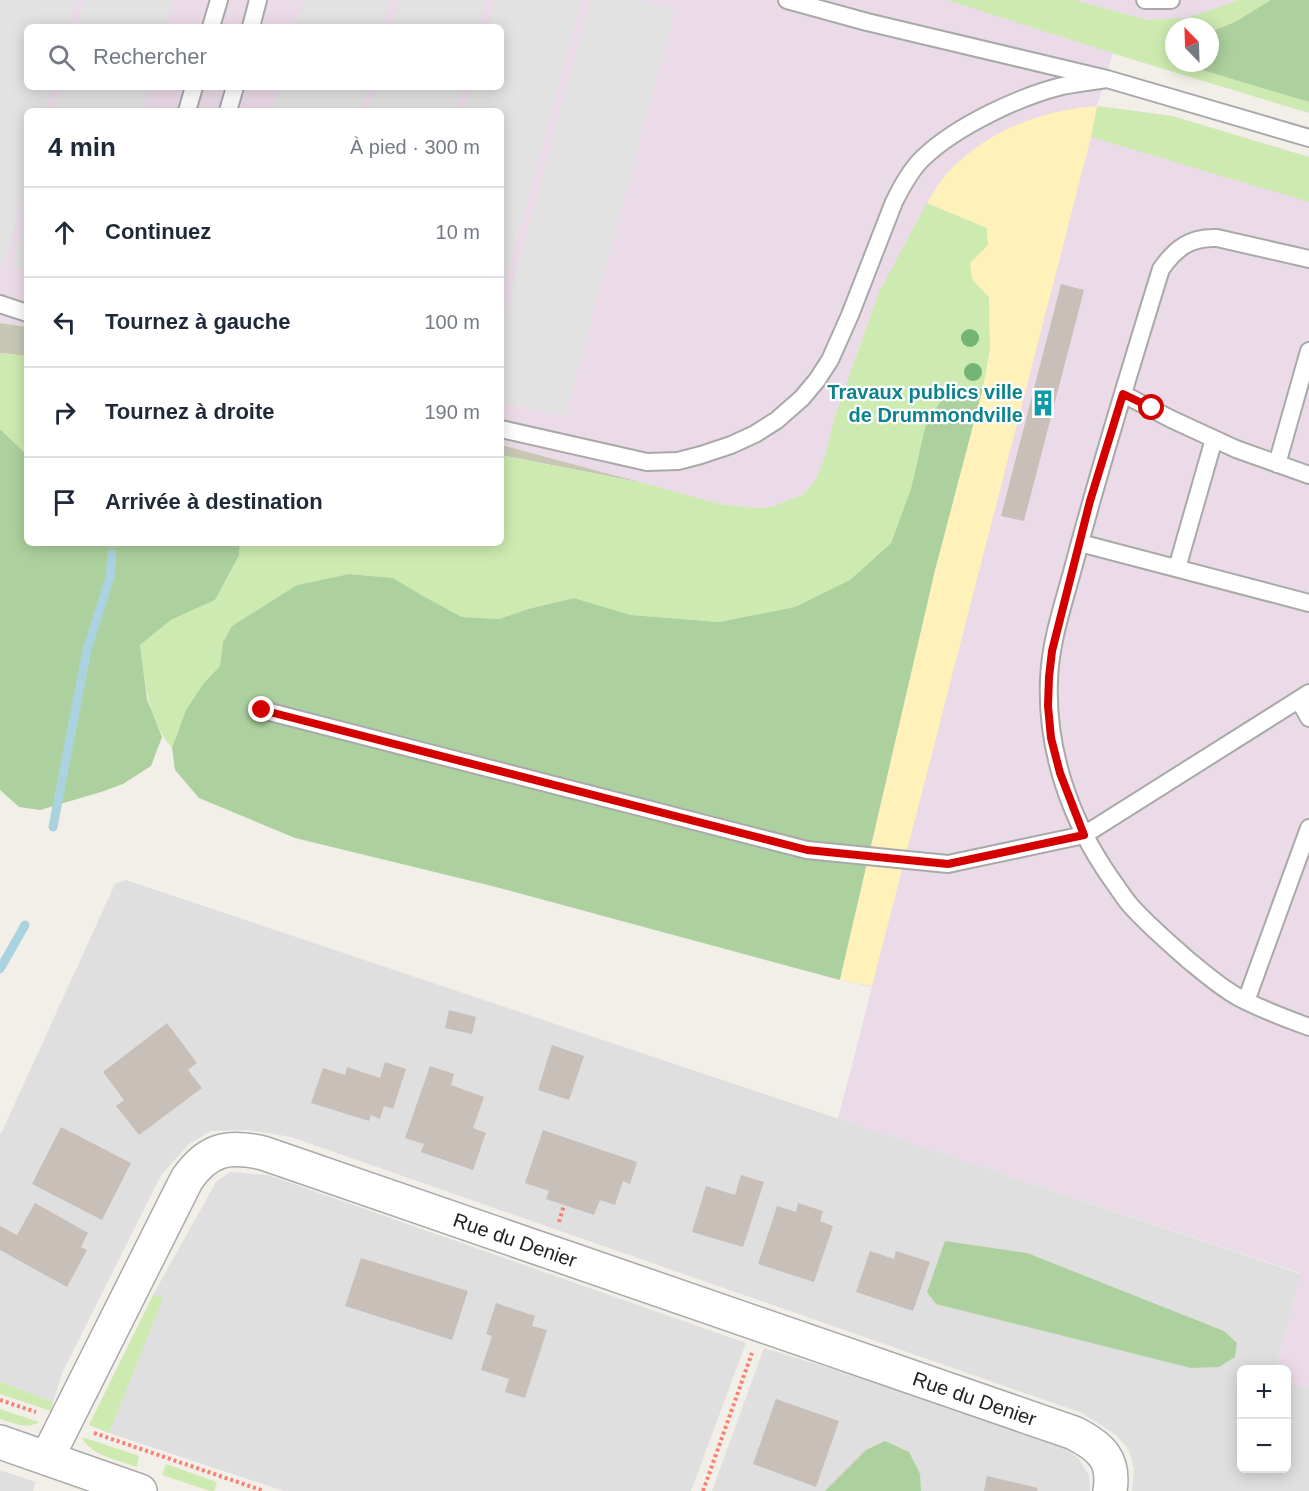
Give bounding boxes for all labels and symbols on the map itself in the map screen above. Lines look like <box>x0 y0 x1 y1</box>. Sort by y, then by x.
north arrow <box>1165 18 1219 72</box>
place label: Travaux publics ville de Drummondville <box>827 381 1023 426</box>
building icon: Travaux publics ville de Drummondville <box>1028 388 1058 418</box>
route start <box>1138 394 1164 420</box>
route end <box>248 696 274 722</box>
street label: Rue du Denier <box>451 1209 580 1272</box>
street label: Rue du Denier <box>910 1367 1039 1430</box>

